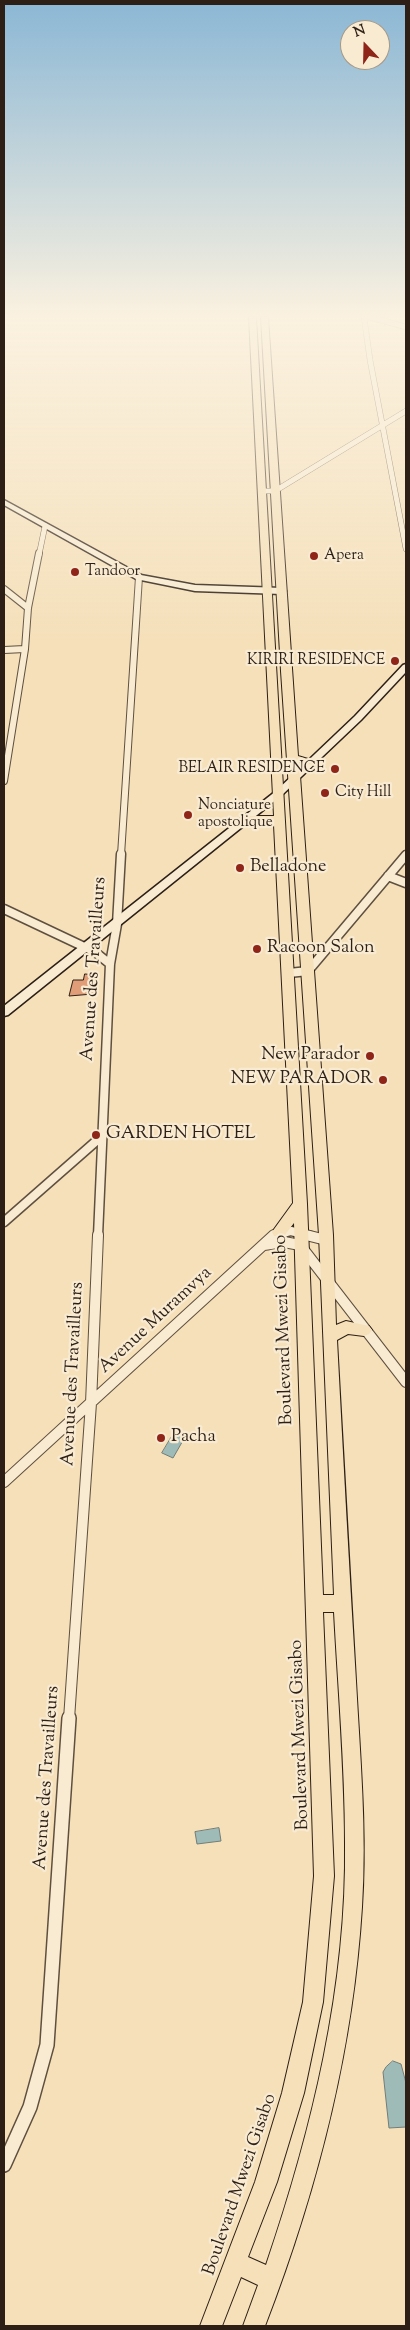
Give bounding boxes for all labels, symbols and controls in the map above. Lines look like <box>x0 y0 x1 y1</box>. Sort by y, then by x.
north arrow <box>340 20 390 70</box>
text: N <box>351 21 369 43</box>
place label: Apera <box>324 547 364 565</box>
marker: Apera <box>308 550 320 562</box>
place label: Tandoor <box>85 563 140 581</box>
marker: Tandoor <box>69 566 81 578</box>
place label: KIRIRI RESIDENCE <box>247 652 385 670</box>
marker: KIRIRI RESIDENCE <box>389 655 401 667</box>
place label: BELAIR RESIDENCE <box>179 760 325 778</box>
marker: BELAIR RESIDENCE <box>329 763 341 775</box>
place label: City Hill <box>335 784 391 802</box>
marker: City Hill <box>319 787 331 799</box>
place label: Nonciature apostolique <box>198 797 273 832</box>
marker: Nonciature apostolique <box>182 809 194 821</box>
place label: Belladone <box>250 857 326 879</box>
marker: Belladone <box>234 862 246 874</box>
street label: Avenue des Travailleurs <box>78 876 112 1062</box>
place label: Racoon Salon <box>267 938 375 960</box>
marker: Racoon Salon <box>251 943 263 955</box>
place label: New Parador <box>261 1045 360 1067</box>
marker: New Parador <box>364 1050 376 1062</box>
place label: NEW PARADOR <box>231 1069 373 1091</box>
marker: NEW PARADOR <box>377 1074 389 1086</box>
place label: GARDEN HOTEL <box>106 1124 256 1146</box>
marker: GARDEN HOTEL <box>90 1129 102 1141</box>
street label: Boulevard Mwezi Gisabo <box>271 1234 299 1426</box>
street label: Avenue Muramvya <box>95 1263 217 1379</box>
street label: Avenue des Travailleurs <box>58 1281 90 1467</box>
place label: Pacha <box>171 1427 216 1449</box>
marker: Pacha <box>155 1432 167 1444</box>
street label: Boulevard Mwezi Gisabo <box>287 1639 315 1831</box>
street label: Avenue des Travailleurs <box>31 1685 65 1871</box>
street label: Boulevard Mwezi Gisabo <box>200 2091 282 2279</box>

